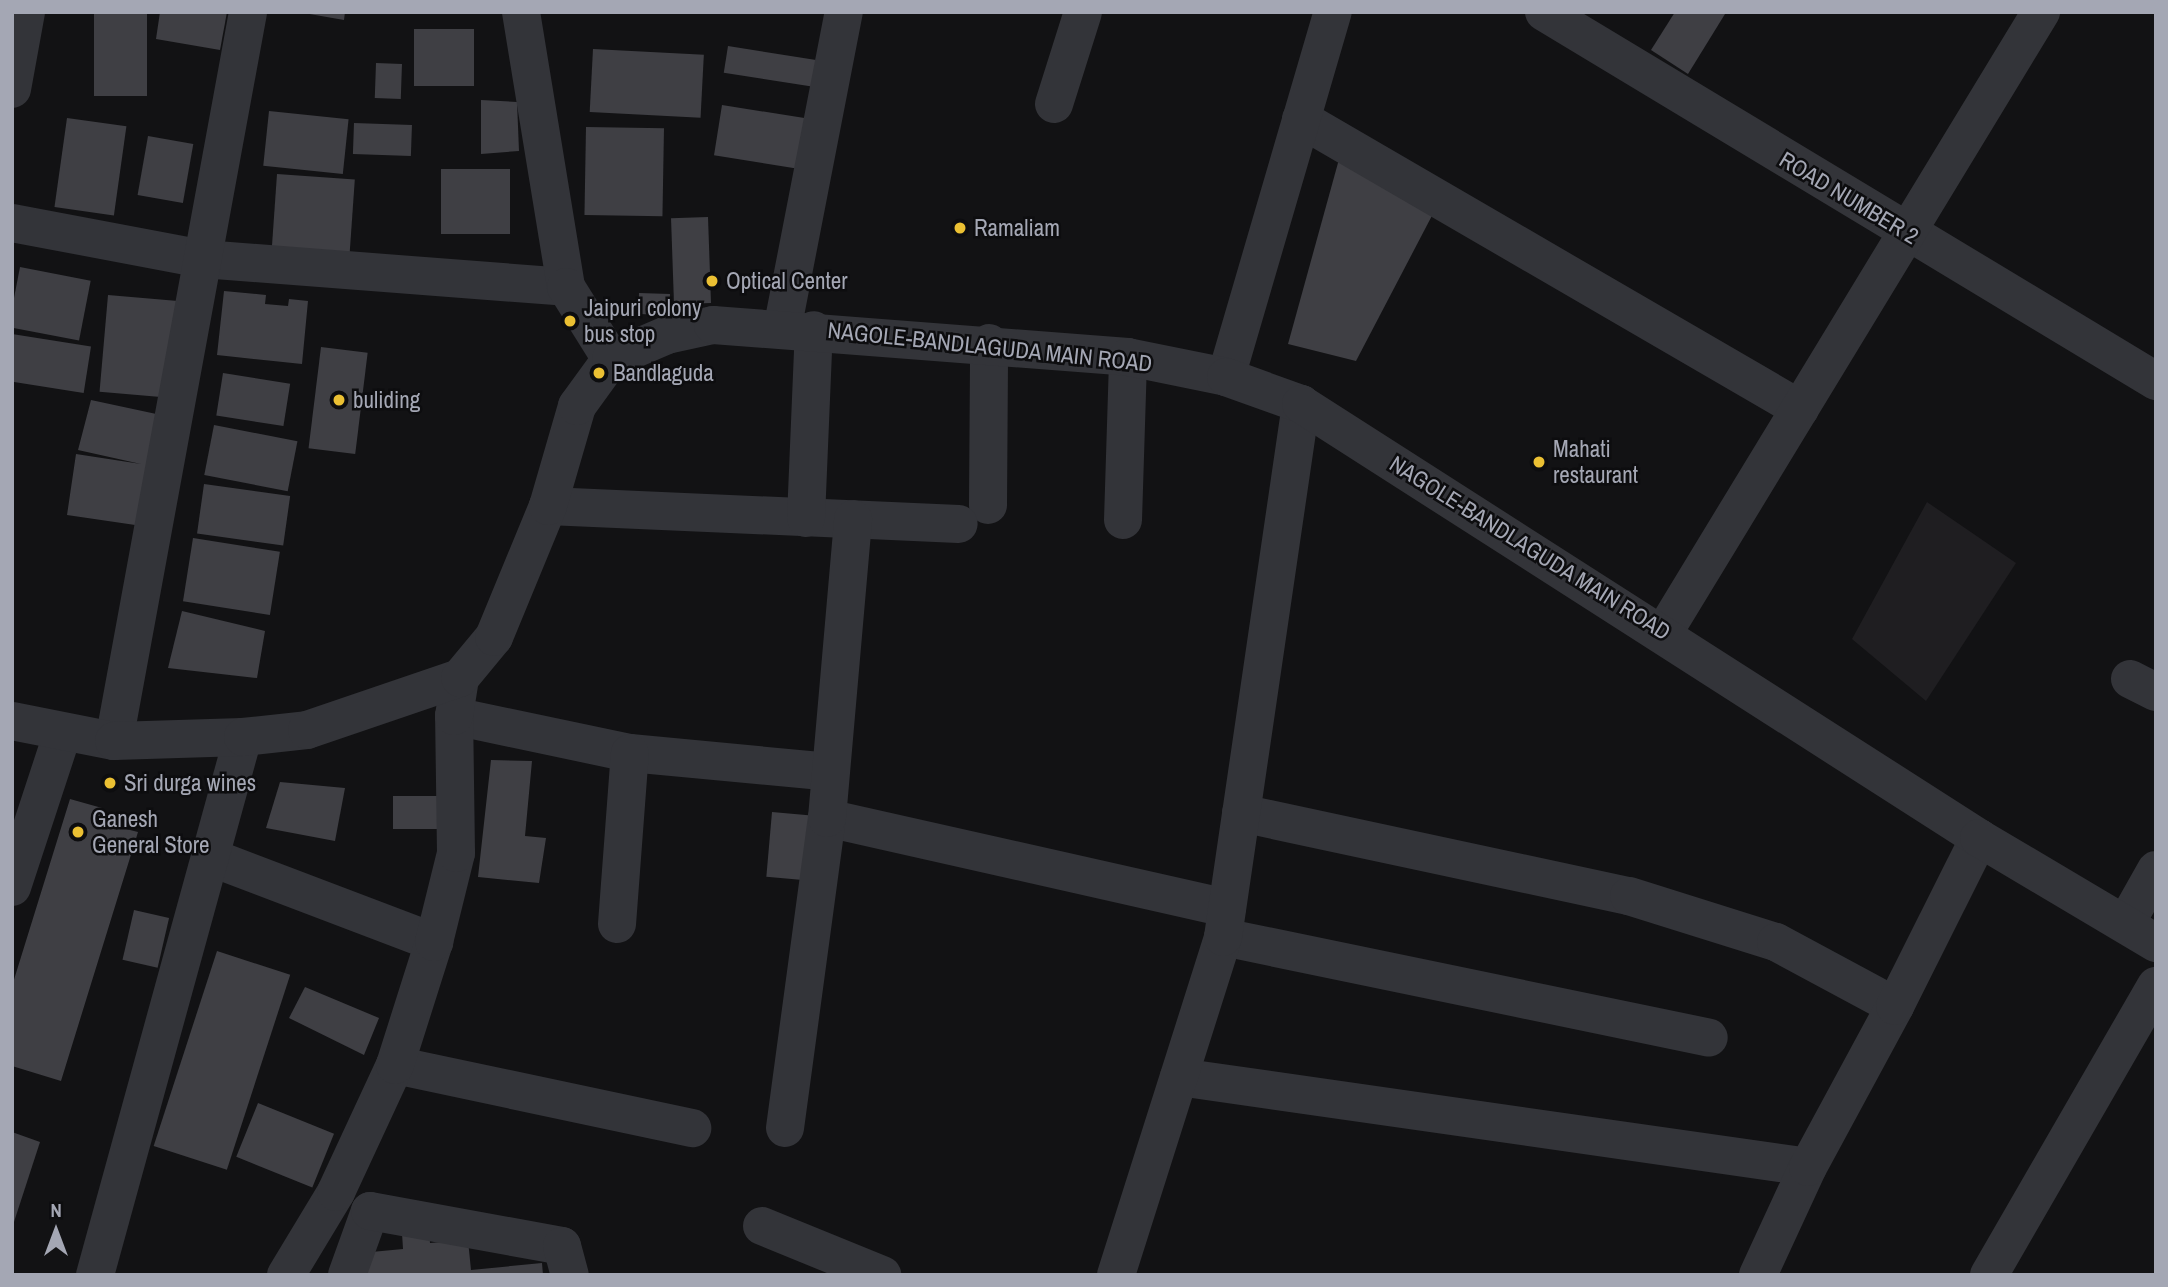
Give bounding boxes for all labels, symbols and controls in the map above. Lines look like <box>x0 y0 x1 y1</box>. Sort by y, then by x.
street label: ROAD NUMBER 2 <box>1775 146 1923 250</box>
place label: Ramaliam <box>974 214 1060 242</box>
marker: Ramaliam <box>952 220 968 236</box>
place label: Optical Center <box>726 267 848 295</box>
marker: Optical Center <box>704 273 720 289</box>
place label: Jaipuri colony bus stop <box>584 294 701 348</box>
marker: Jaipuri colony bus stop <box>562 313 578 329</box>
street label: NAGOLE-BANDLAGUDA MAIN ROAD <box>826 316 1154 378</box>
place label: Bandlaguda <box>613 359 714 387</box>
marker: Bandlaguda <box>591 365 607 381</box>
place label: buliding <box>353 386 420 414</box>
marker: buliding <box>331 392 347 408</box>
place label: Mahati restaurant <box>1553 435 1638 489</box>
street label: NAGOLE-BANDLAGUDA MAIN ROAD <box>1384 450 1676 646</box>
marker: Mahati restaurant <box>1531 454 1547 470</box>
place label: Sri durga wines <box>124 769 256 797</box>
marker: Sri durga wines <box>102 775 118 791</box>
place label: Ganesh General Store <box>92 805 209 859</box>
marker: Ganesh General Store <box>70 824 86 840</box>
north arrow <box>21 1196 91 1266</box>
text: N <box>50 1197 62 1223</box>

